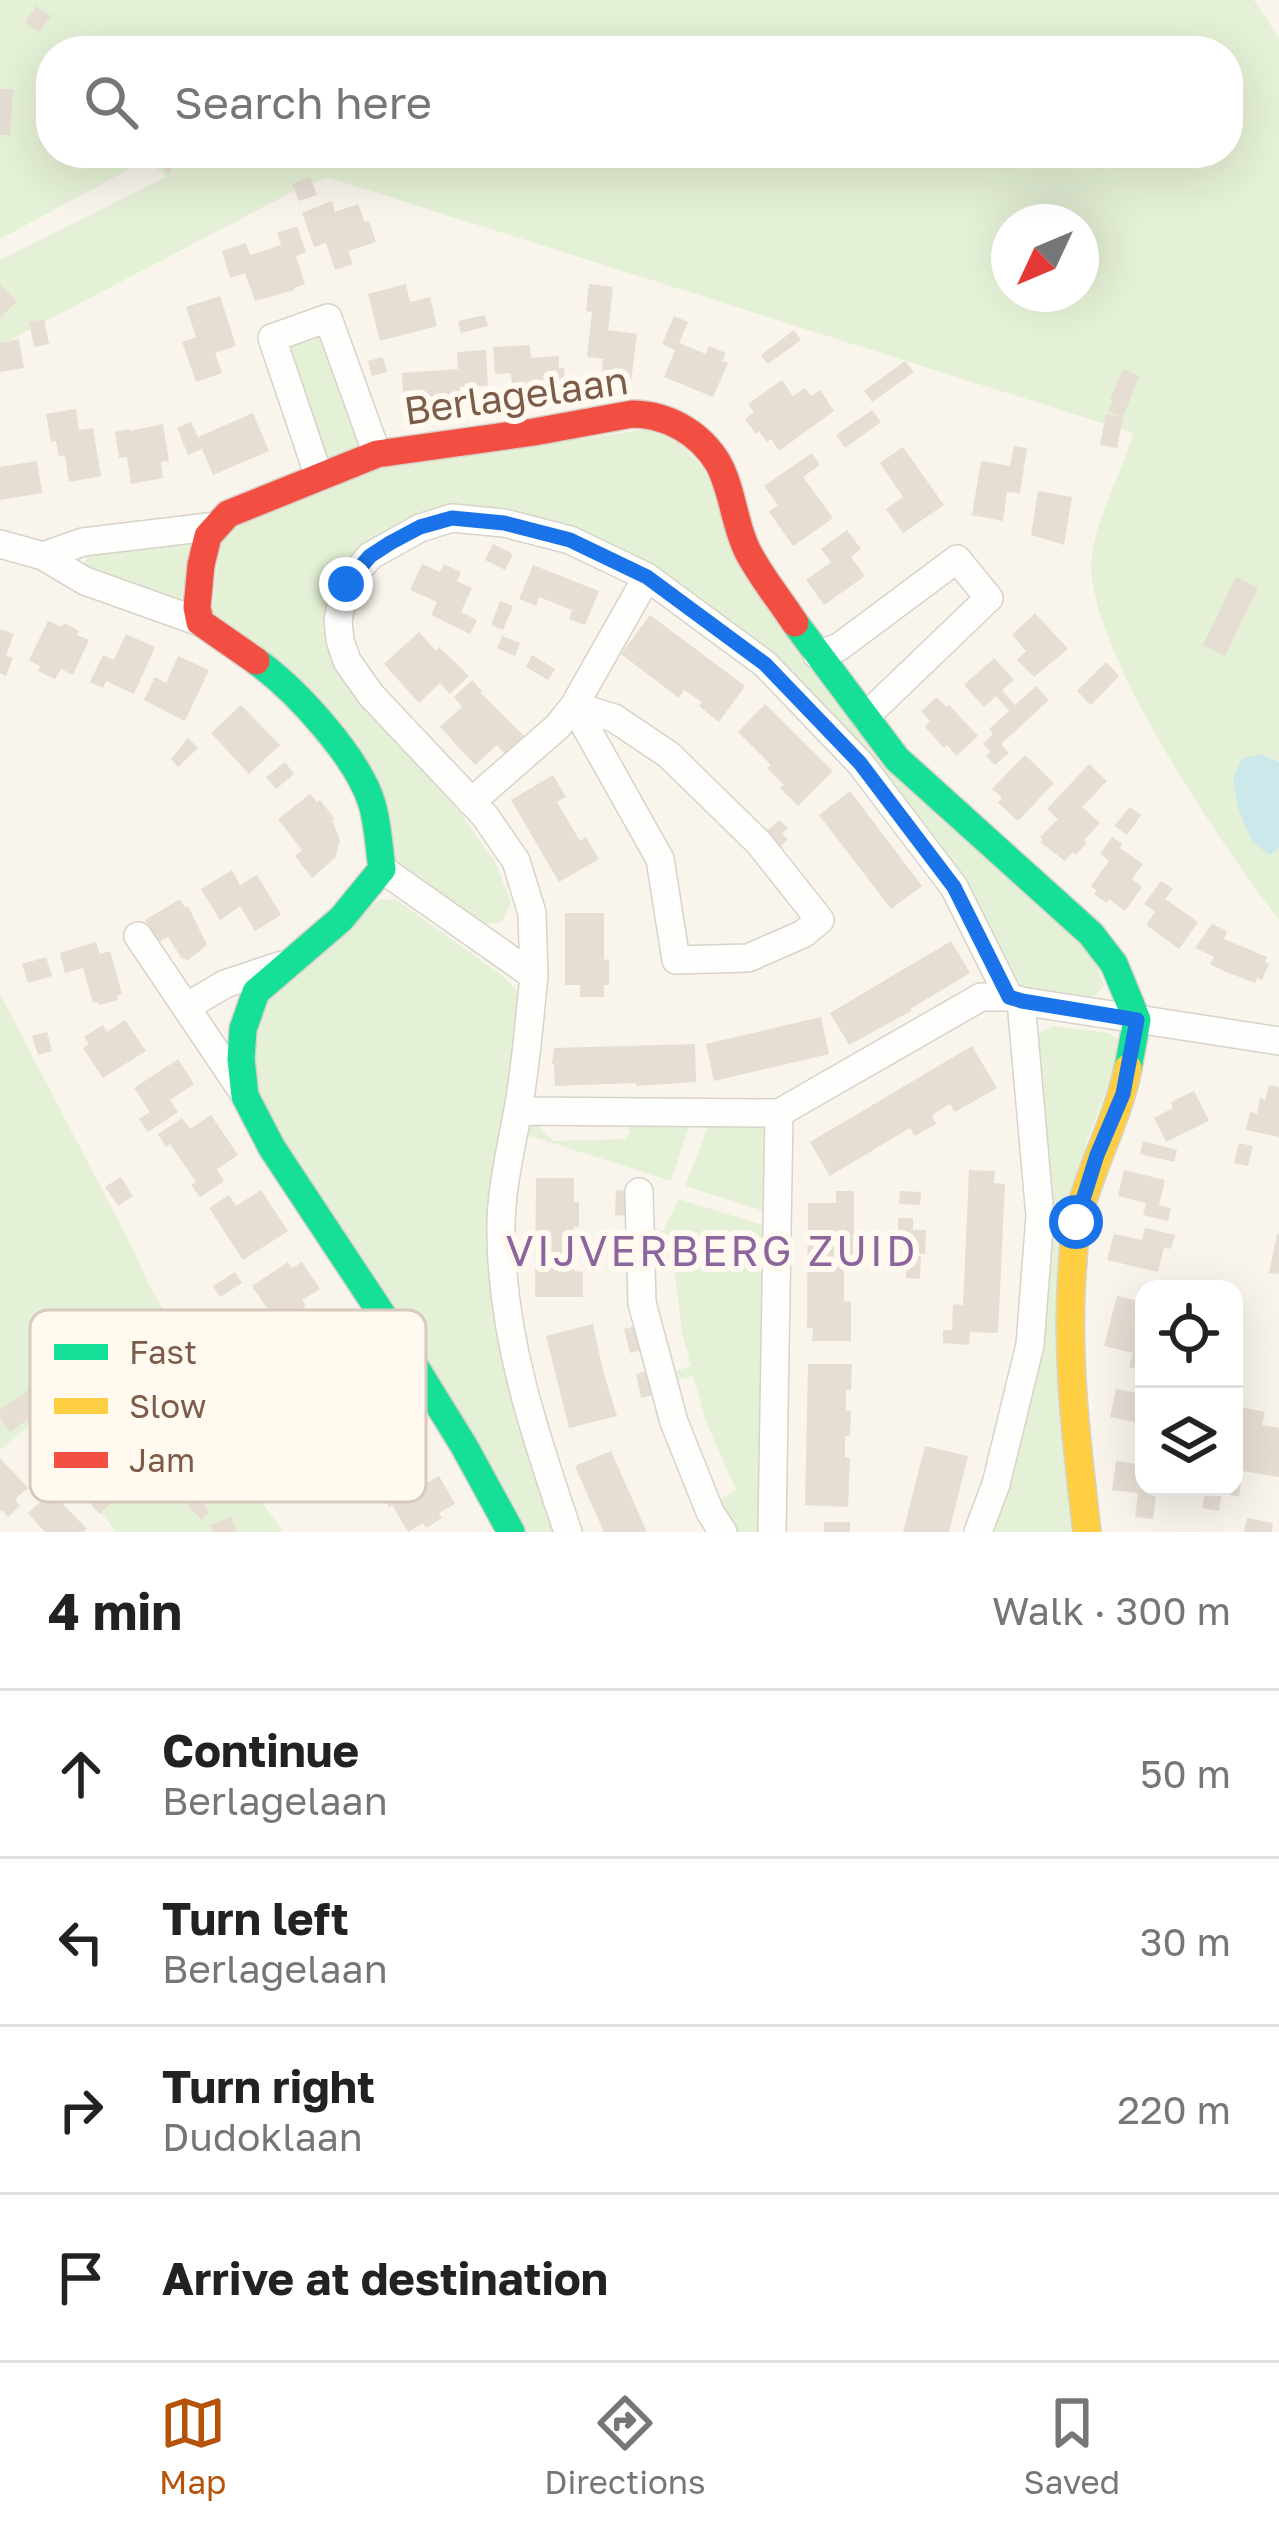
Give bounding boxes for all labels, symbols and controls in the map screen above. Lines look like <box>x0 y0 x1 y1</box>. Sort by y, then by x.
search box <box>36 36 1243 168</box>
icon: search <box>78 69 144 135</box>
text: Search here <box>174 75 432 129</box>
north arrow <box>991 204 1099 312</box>
street label: Berlagelaan <box>401 356 631 434</box>
route end <box>319 557 373 611</box>
route start <box>1049 1195 1103 1249</box>
district label: VIJVERBERG ZUID <box>506 1225 918 1275</box>
map controls <box>1135 1280 1243 1496</box>
button: locate <box>1135 1280 1243 1388</box>
legend <box>30 1310 426 1502</box>
text: Fast <box>129 1332 197 1371</box>
text: Slow <box>129 1386 207 1425</box>
button: layers <box>1135 1388 1243 1496</box>
text: Jam <box>129 1440 195 1479</box>
text: 4 min <box>48 1580 182 1641</box>
text: Walk · 300 m <box>992 1587 1231 1634</box>
text: Continue <box>162 1723 359 1777</box>
icon: ahead <box>48 1741 114 1807</box>
text: 50 m <box>1140 1750 1231 1797</box>
text: Berlagelaan <box>162 1777 388 1824</box>
text: Turn left <box>162 1891 349 1945</box>
icon: left <box>48 1909 114 1975</box>
text: 30 m <box>1140 1918 1231 1965</box>
text: Berlagelaan <box>162 1945 388 1992</box>
text: Turn right <box>162 2059 375 2113</box>
icon: right <box>48 2077 114 2143</box>
text: 220 m <box>1117 2086 1231 2133</box>
text: Dudoklaan <box>162 2113 363 2160</box>
icon: arrive <box>48 2245 114 2311</box>
text: Arrive at destination <box>162 2251 608 2305</box>
tab: Map <box>159 2390 226 2501</box>
tab: Directions <box>544 2390 706 2501</box>
tab: Saved <box>1024 2390 1120 2501</box>

